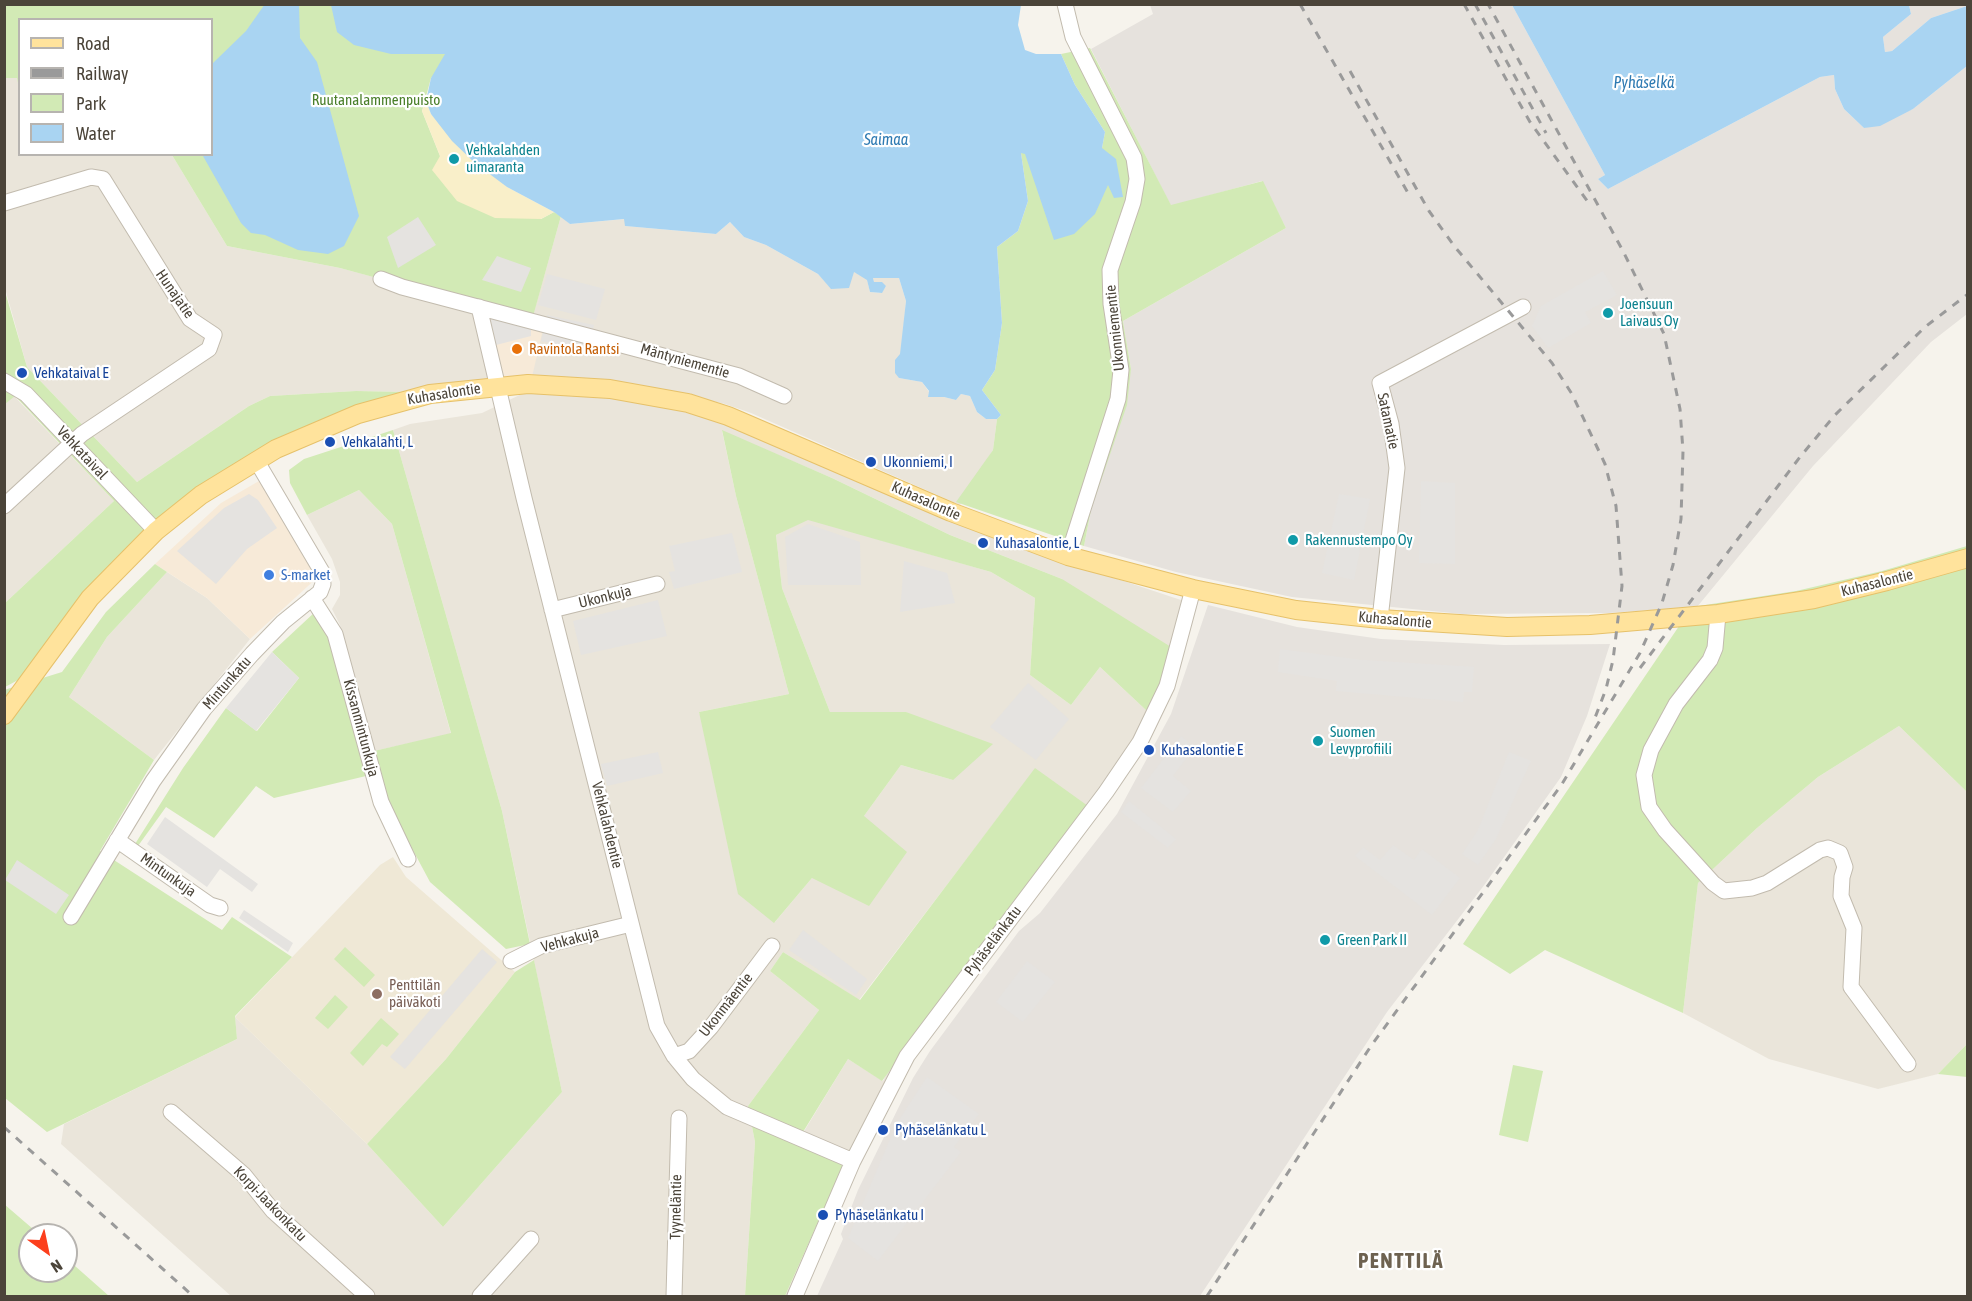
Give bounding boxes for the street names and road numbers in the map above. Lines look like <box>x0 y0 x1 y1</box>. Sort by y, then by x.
street label: Hunajatie <box>152 266 198 322</box>
street label: Ukonniementie <box>1102 284 1128 372</box>
street label: Mäntyniementie <box>638 340 732 382</box>
street label: Kuhasalontie <box>406 379 482 409</box>
street label: Satamatie <box>1373 391 1403 451</box>
street label: Vehkataival <box>53 423 111 483</box>
street label: Kuhasalontie <box>889 478 963 524</box>
street label: Kuhasalontie <box>1839 565 1915 601</box>
street label: Ukonkuja <box>577 582 633 612</box>
street label: Kuhasalontie <box>1358 608 1432 632</box>
street label: Mintunkatu <box>199 653 255 713</box>
street label: Kissanmintunkuja <box>339 677 383 779</box>
street label: Vehkalahdentie <box>588 780 626 870</box>
street label: Mintunkuja <box>137 849 199 901</box>
street label: Pyhäselänkatu <box>961 902 1025 980</box>
street label: Vehkakuja <box>539 924 601 956</box>
street label: Ukonmäentie <box>696 970 756 1040</box>
street label: Korpi-Jaakonkatu <box>230 1163 310 1245</box>
street label: Tyyneläntie <box>666 1174 686 1240</box>

